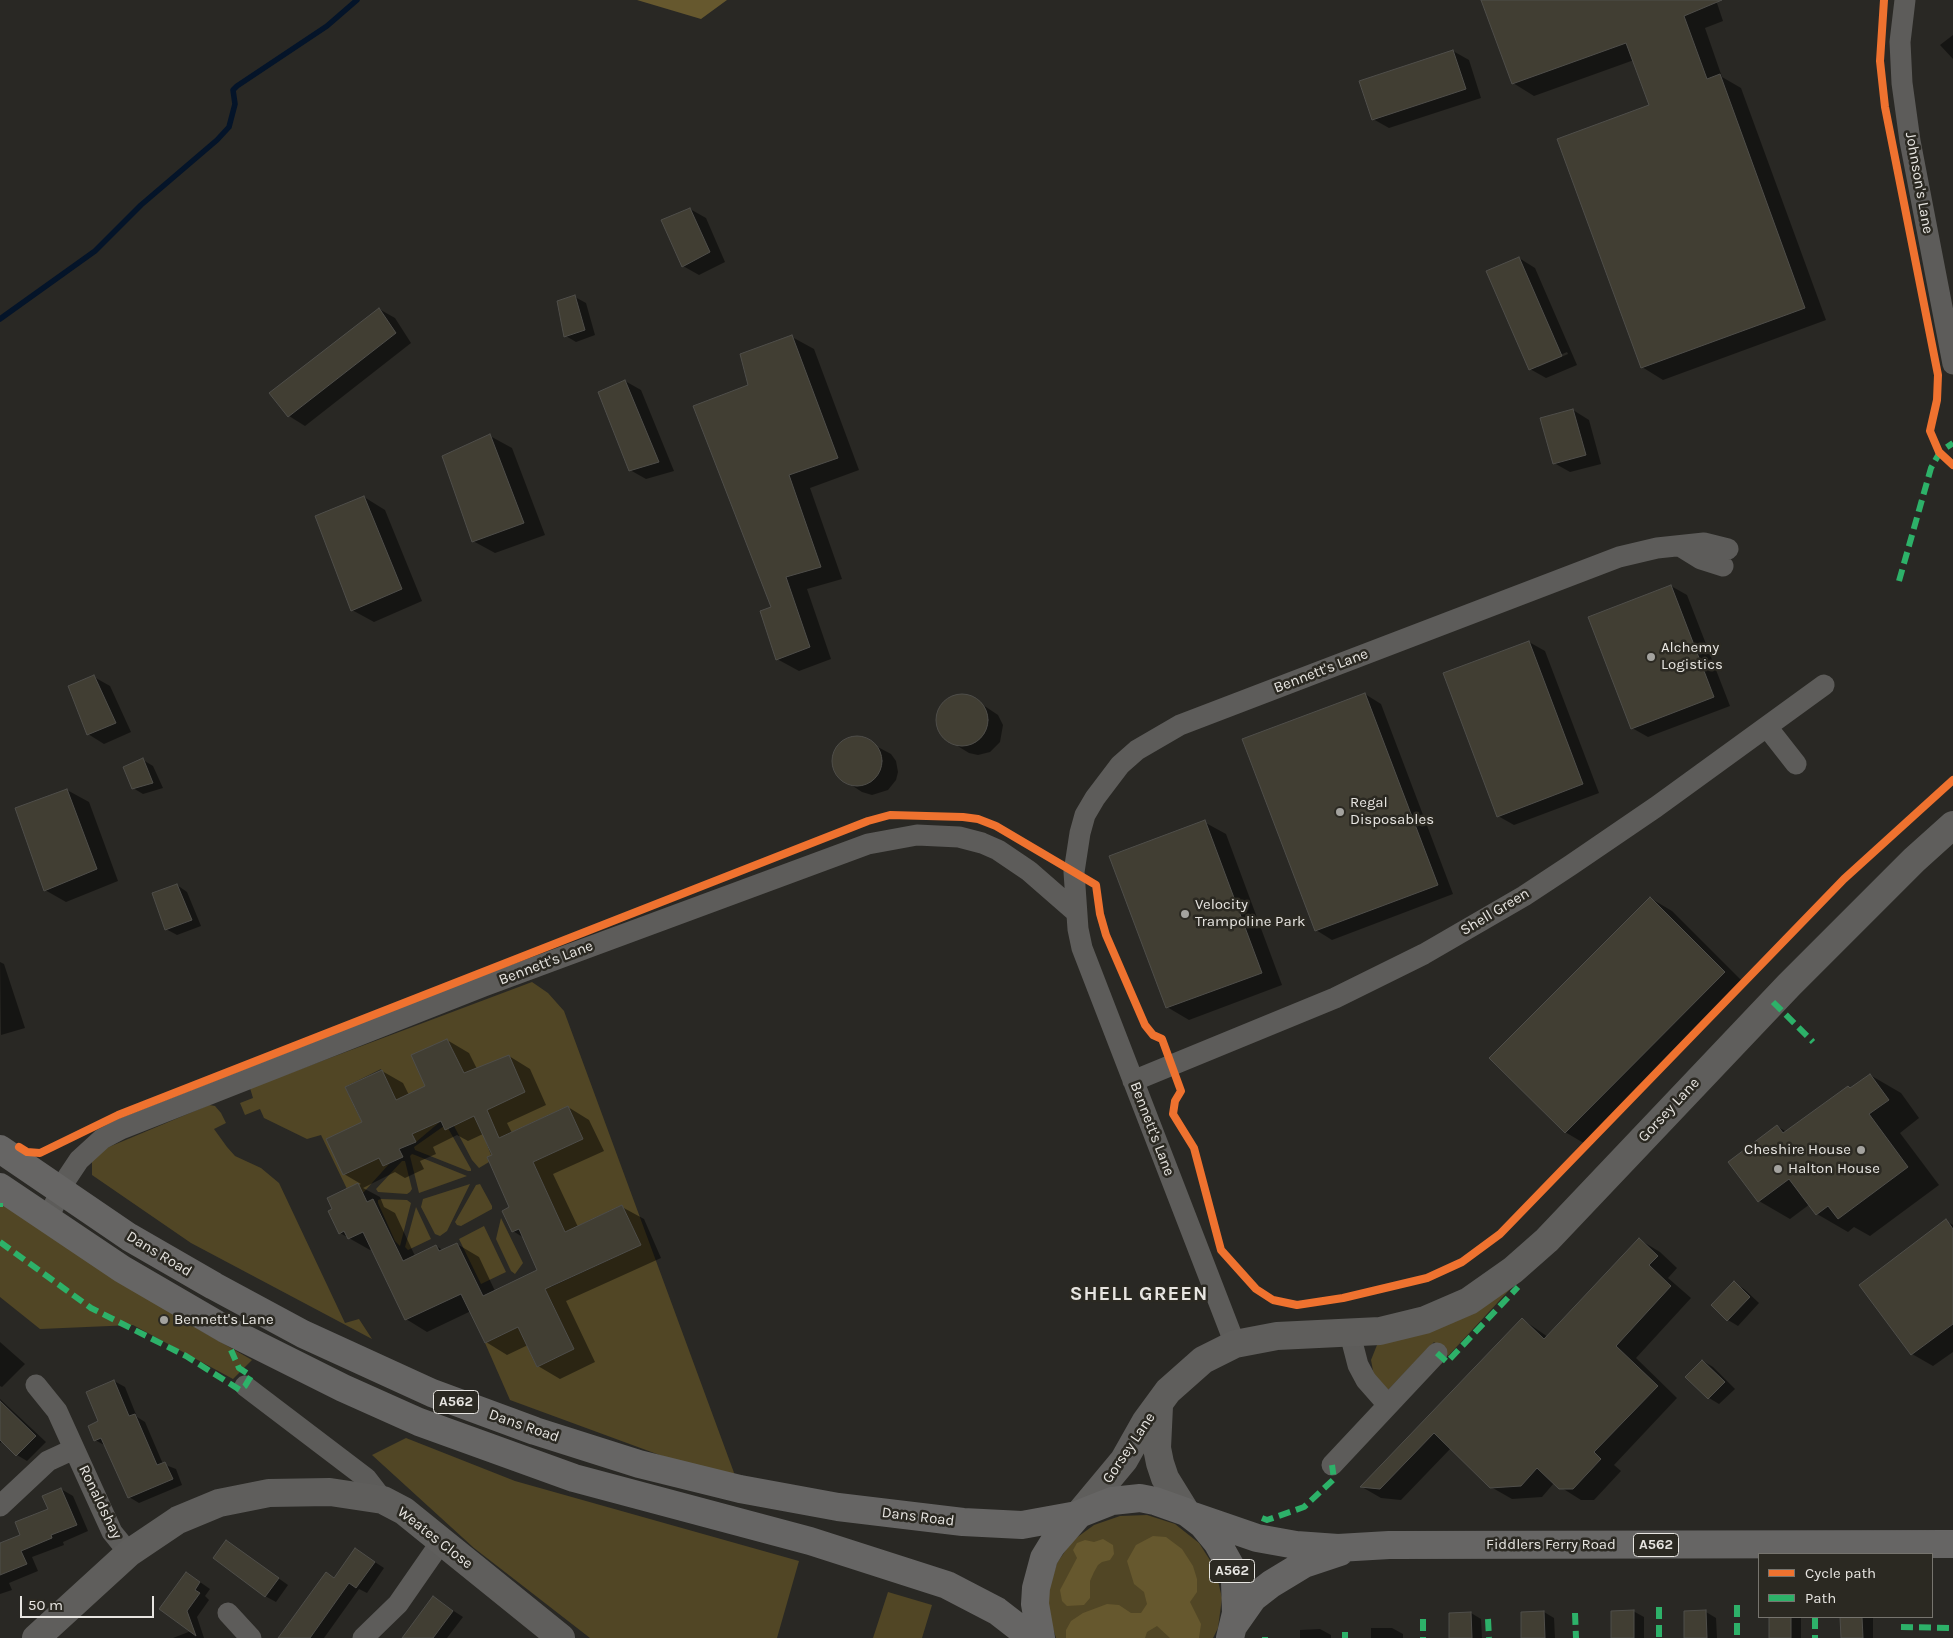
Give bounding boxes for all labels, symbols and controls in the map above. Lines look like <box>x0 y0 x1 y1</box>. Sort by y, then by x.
street label: Johnson's Lane <box>1901 131 1937 235</box>
place label: Alchemy Logistics <box>1661 639 1723 674</box>
street label: Bennett's Lane <box>1271 645 1371 697</box>
marker: Alchemy Logistics <box>1645 651 1657 663</box>
place label: Regal Disposables <box>1350 794 1434 829</box>
marker: Regal Disposables <box>1334 806 1346 818</box>
street label: Shell Green <box>1457 884 1533 940</box>
place label: Velocity Trampoline Park <box>1195 896 1306 931</box>
marker: Velocity Trampoline Park <box>1179 908 1191 920</box>
street label: Bennett's Lane <box>496 937 596 989</box>
street label: Gorsey Lane <box>1635 1074 1703 1146</box>
street label: Bennett's Lane <box>1126 1079 1178 1179</box>
place label: Cheshire House <box>1744 1141 1851 1159</box>
marker: Cheshire House <box>1855 1144 1867 1156</box>
place label: Halton House <box>1788 1160 1880 1178</box>
marker: Halton House <box>1772 1163 1784 1175</box>
street label: Dans Road <box>123 1227 195 1281</box>
district label: SHELL GREEN <box>1068 1282 1210 1306</box>
place label: Bennett's Lane <box>174 1311 274 1329</box>
marker: Bennett's Lane <box>158 1314 170 1326</box>
road number: A562 <box>434 1390 478 1414</box>
street label: Dans Road <box>486 1406 562 1446</box>
street label: Gorsey Lane <box>1099 1409 1159 1487</box>
street label: Ronaldshay <box>74 1462 126 1542</box>
street label: Weates Close <box>394 1503 476 1573</box>
street label: Dans Road <box>881 1504 955 1530</box>
road number: A562 <box>1634 1534 1678 1556</box>
street label: Fiddlers Ferry Road <box>1486 1536 1616 1554</box>
legend <box>1758 1553 1933 1618</box>
road number: A562 <box>1210 1560 1254 1582</box>
text: Cycle path <box>1805 1564 1876 1582</box>
scale bar <box>22 1586 156 1618</box>
text: Path <box>1805 1589 1836 1607</box>
text: 50 m <box>28 1596 63 1614</box>

